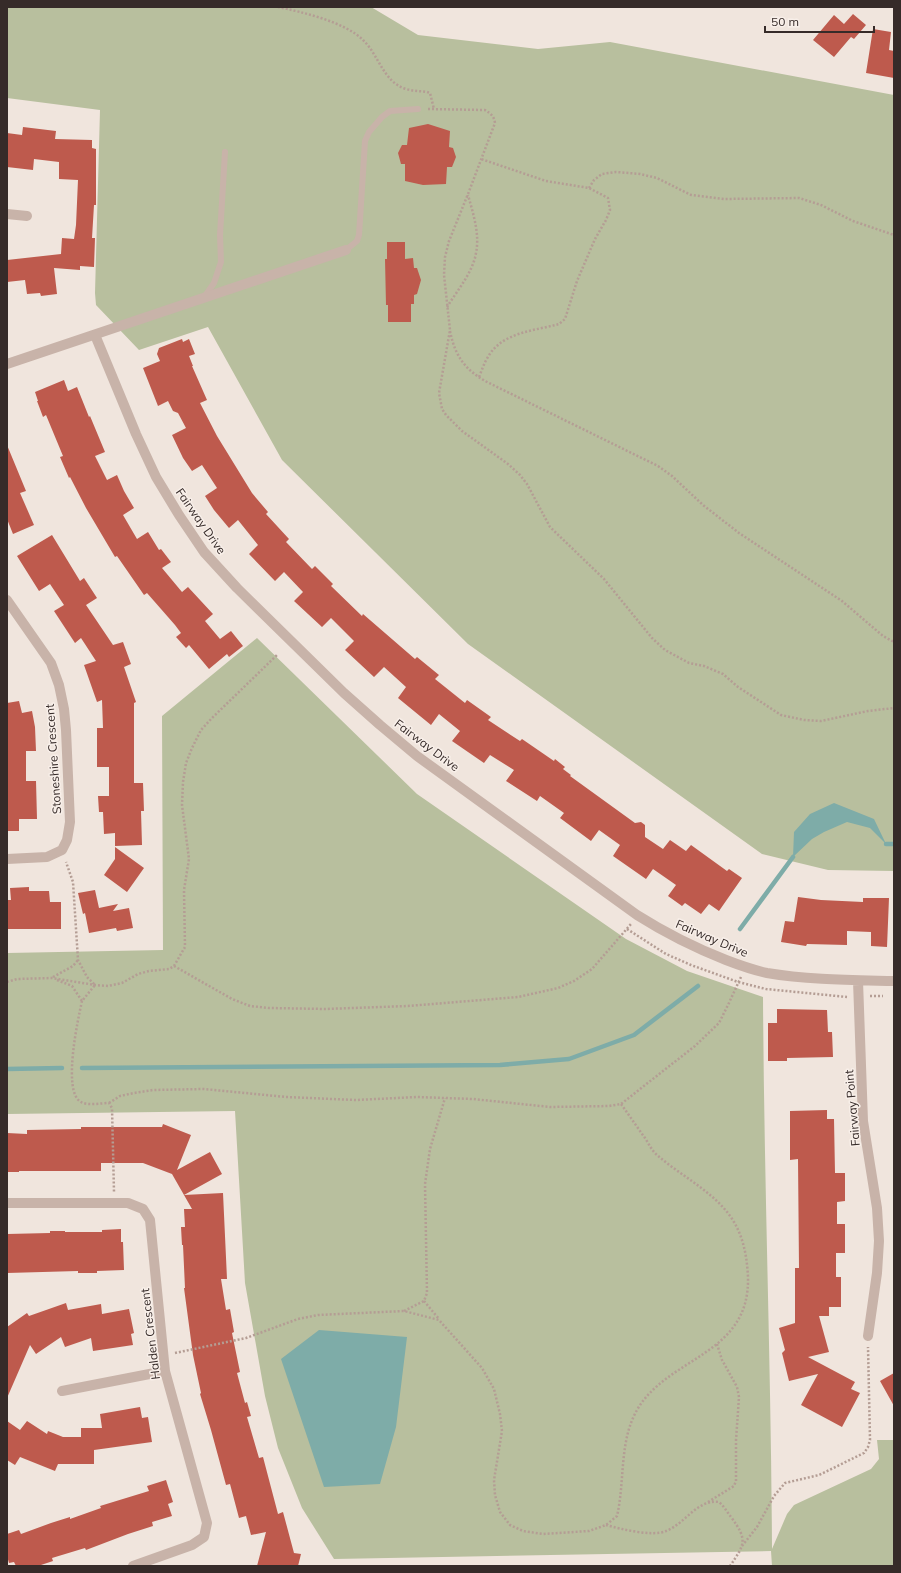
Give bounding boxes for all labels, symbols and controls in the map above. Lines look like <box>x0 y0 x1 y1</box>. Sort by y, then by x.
scale bar <box>765 8 874 34</box>
text: 50 m <box>771 14 799 29</box>
street label: Fairway Drive <box>173 485 229 557</box>
street label: Stoneshire Crescent <box>42 703 64 815</box>
street label: Fairway Drive <box>392 716 462 774</box>
street label: Fairway Drive <box>674 916 750 960</box>
street label: Fairway Point <box>841 1069 863 1147</box>
street label: Halden Crescent <box>137 1288 163 1380</box>

